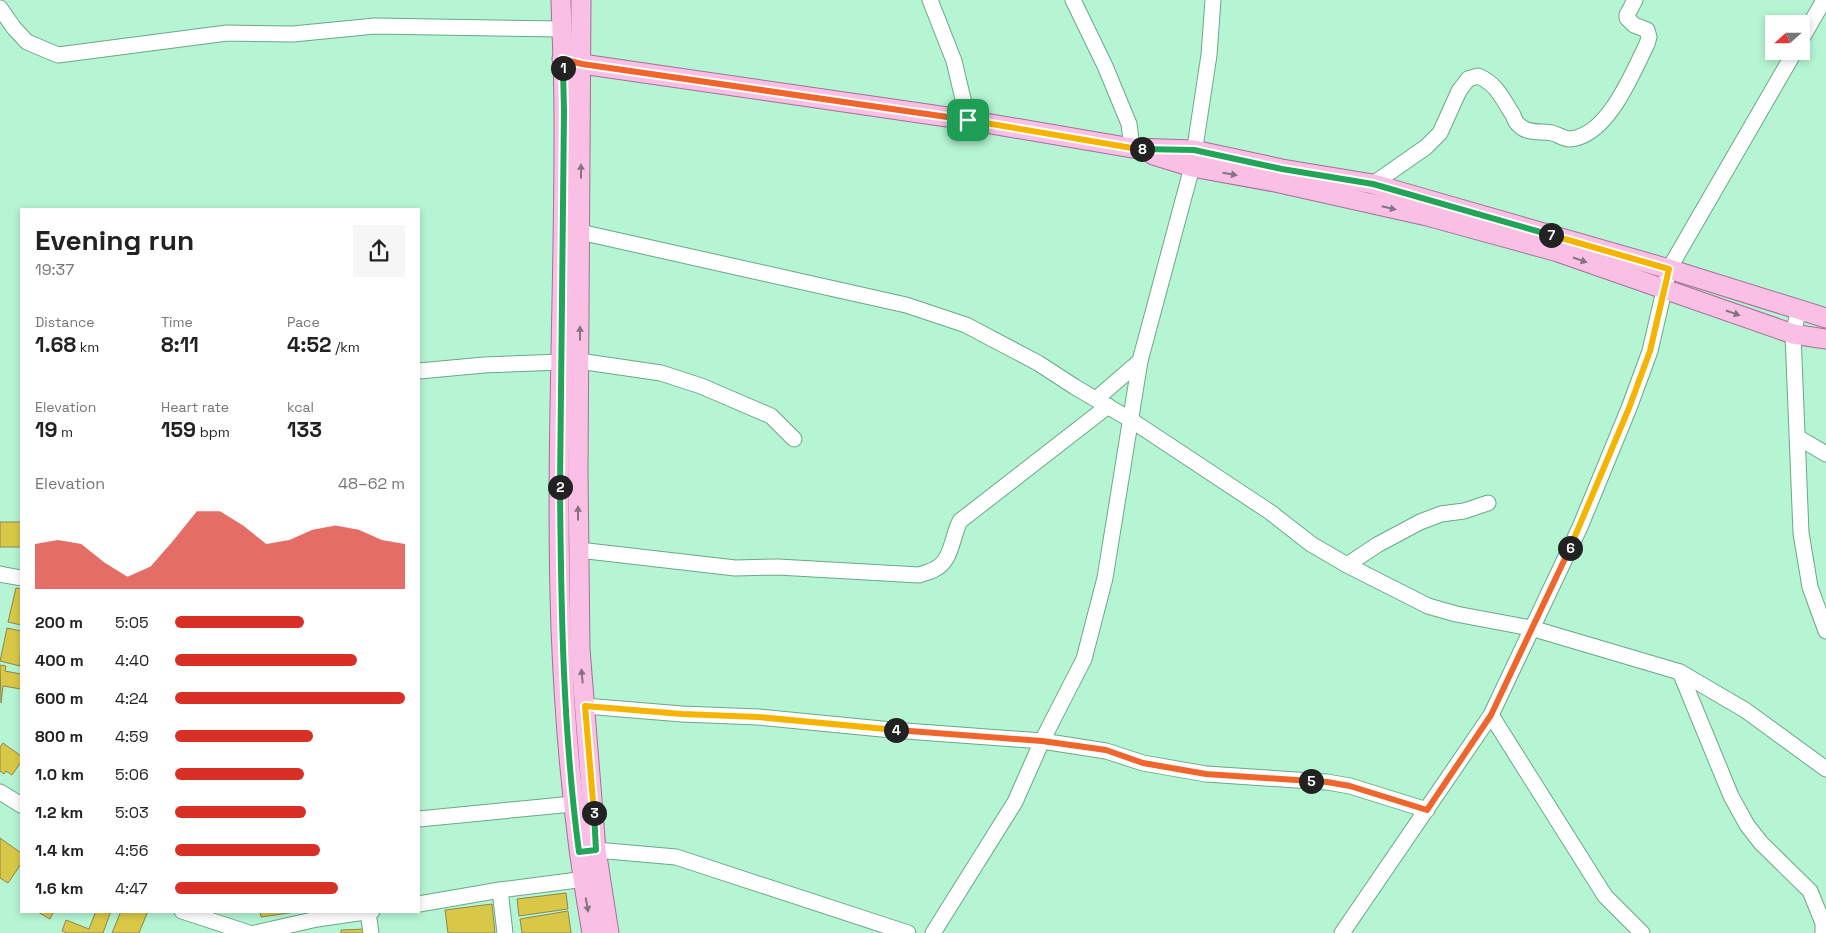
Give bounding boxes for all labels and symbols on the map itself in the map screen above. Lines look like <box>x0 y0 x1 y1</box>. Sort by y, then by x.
north arrow <box>1765 15 1810 60</box>
pin: 1 <box>550 56 576 80</box>
pin <box>947 99 989 141</box>
pin: 8 <box>1130 136 1154 162</box>
one-way arrow <box>577 163 585 179</box>
one-way arrow <box>1223 170 1239 178</box>
one-way arrow <box>1382 204 1397 212</box>
pin: 7 <box>1538 222 1564 248</box>
one-way arrow <box>1572 257 1587 264</box>
one-way arrow <box>1726 309 1741 317</box>
one-way arrow <box>576 325 584 341</box>
pin: 2 <box>548 474 572 500</box>
one-way arrow <box>574 505 582 521</box>
pin: 6 <box>1558 536 1582 560</box>
one-way arrow <box>578 668 586 684</box>
pin: 4 <box>884 718 908 742</box>
pin: 5 <box>1298 768 1324 794</box>
pin: 3 <box>582 800 606 826</box>
one-way arrow <box>583 897 591 913</box>

